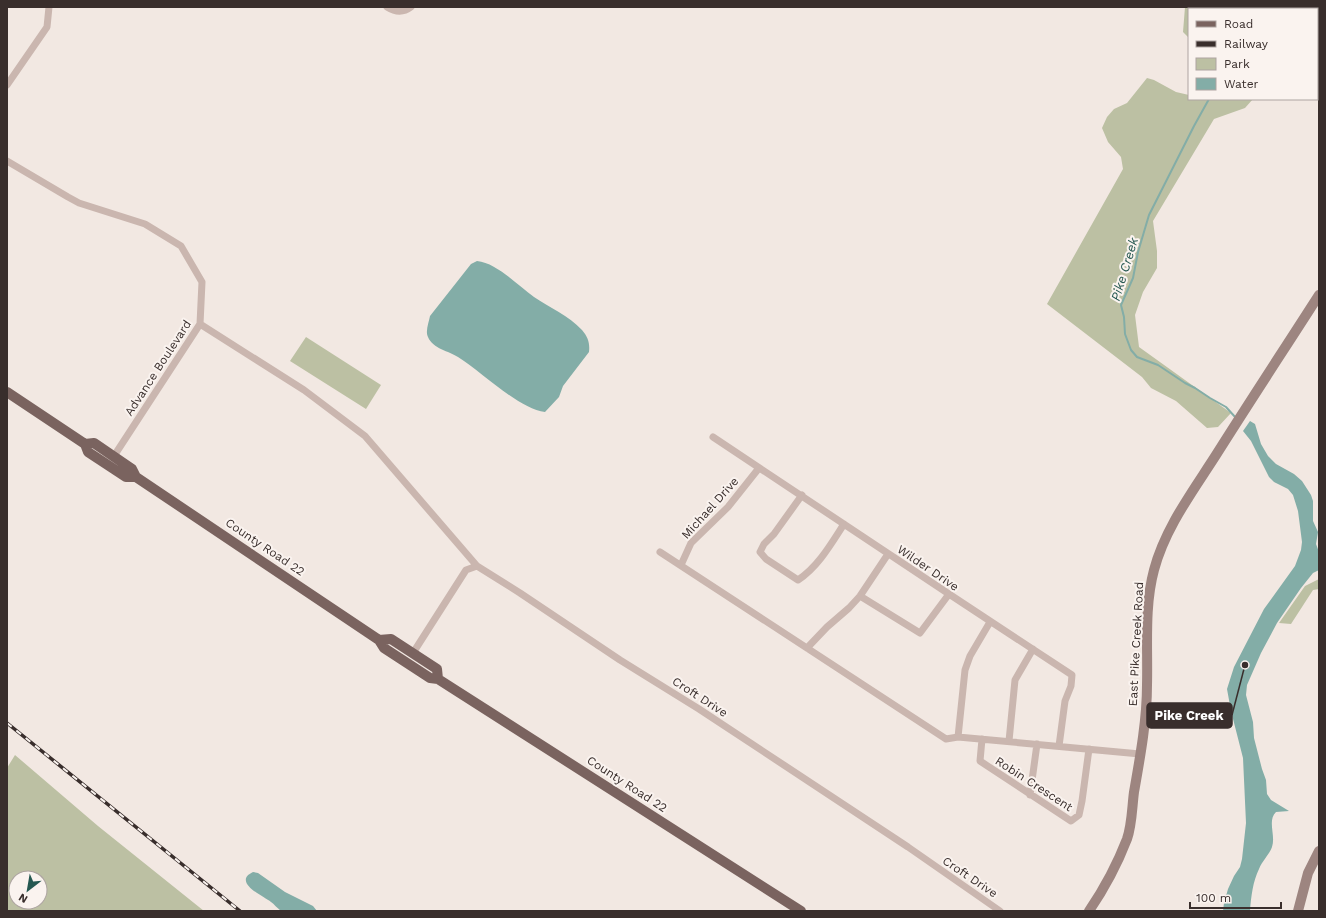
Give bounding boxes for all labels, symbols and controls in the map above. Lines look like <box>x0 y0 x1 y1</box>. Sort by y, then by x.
legend <box>1188 8 1318 100</box>
text: Road <box>1224 17 1253 31</box>
text: Railway <box>1224 37 1269 51</box>
text: Park <box>1224 57 1250 71</box>
text: Water <box>1224 77 1259 91</box>
water label: Pike Creek <box>1108 235 1141 303</box>
street label: Advance Boulevard <box>122 317 194 419</box>
street label: Michael Drive <box>679 474 742 542</box>
street label: County Road 22 <box>223 515 307 579</box>
street label: Wilder Drive <box>894 542 962 594</box>
street label: East Pike Creek Road <box>1126 581 1146 707</box>
street label: Croft Drive <box>670 674 730 720</box>
callout: Pike Creek <box>1147 703 1232 728</box>
text: Pike Creek <box>1155 708 1224 723</box>
street label: County Road 22 <box>584 753 670 815</box>
street label: Robin Crescent <box>993 754 1075 814</box>
street label: Croft Drive <box>940 854 1000 900</box>
north arrow <box>8 870 48 910</box>
scale bar <box>1190 884 1281 910</box>
text: N <box>16 890 30 906</box>
text: 100 m <box>1196 891 1231 905</box>

